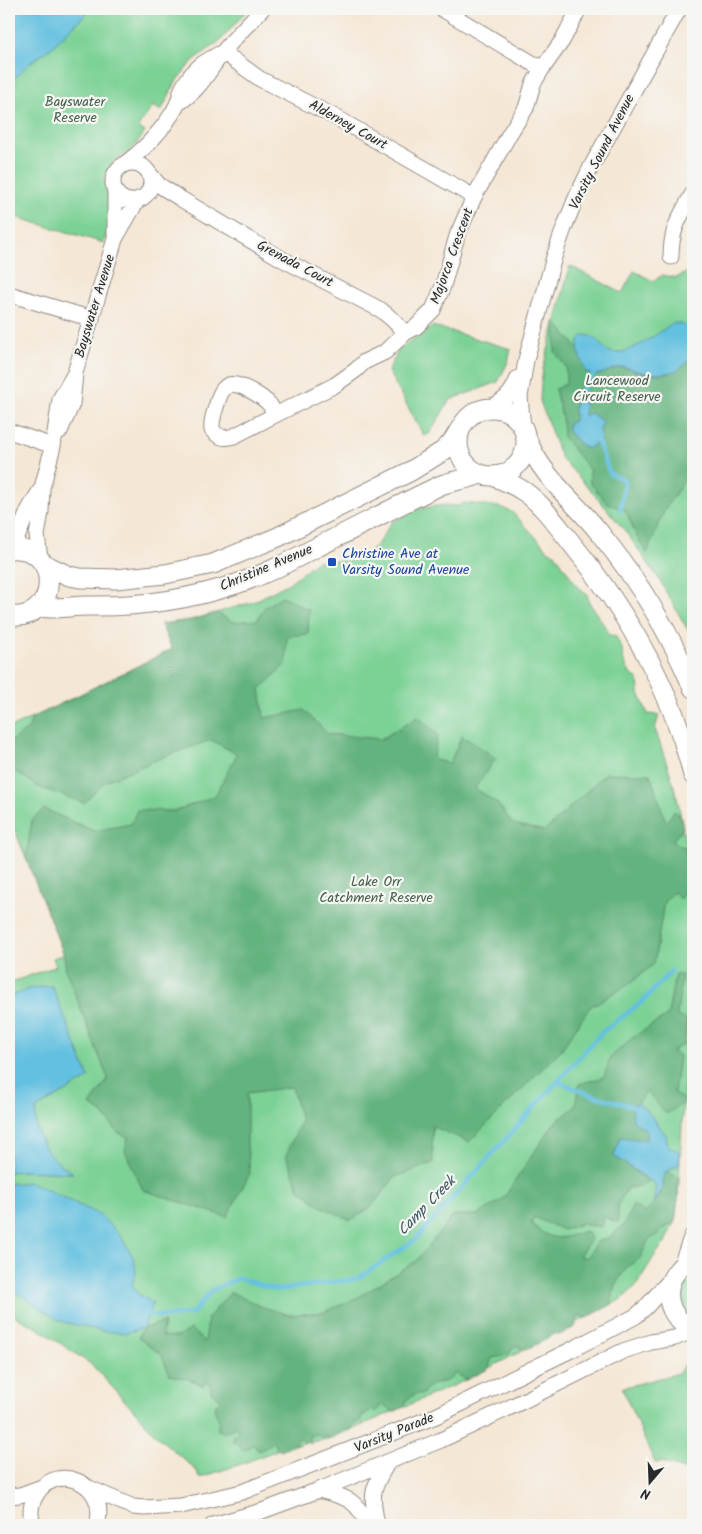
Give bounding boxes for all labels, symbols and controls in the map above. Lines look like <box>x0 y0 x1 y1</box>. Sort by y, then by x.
street label: Varsity Sound Avenue <box>563 90 641 214</box>
park label: Bayswater Reserve <box>45 91 107 129</box>
street label: Alderney Court <box>304 94 392 156</box>
street label: Majorca Crescent <box>424 204 480 307</box>
street label: Grenada Court <box>253 235 338 294</box>
street label: Bayswater Avenue <box>69 251 121 360</box>
park label: Lancewood Circuit Reserve <box>573 370 661 408</box>
street label: Christine Avenue <box>216 538 317 598</box>
place label: Christine Ave at Varsity Sound Avenue <box>342 543 470 581</box>
marker: Christine Ave at Varsity Sound Avenue <box>326 556 338 568</box>
park label: Lake Orr Catchment Reserve <box>319 871 434 909</box>
water label: Camp Creek <box>392 1169 463 1242</box>
street label: Varsity Parade <box>351 1407 438 1459</box>
north arrow <box>624 1456 674 1506</box>
text: N <box>638 1481 654 1505</box>

